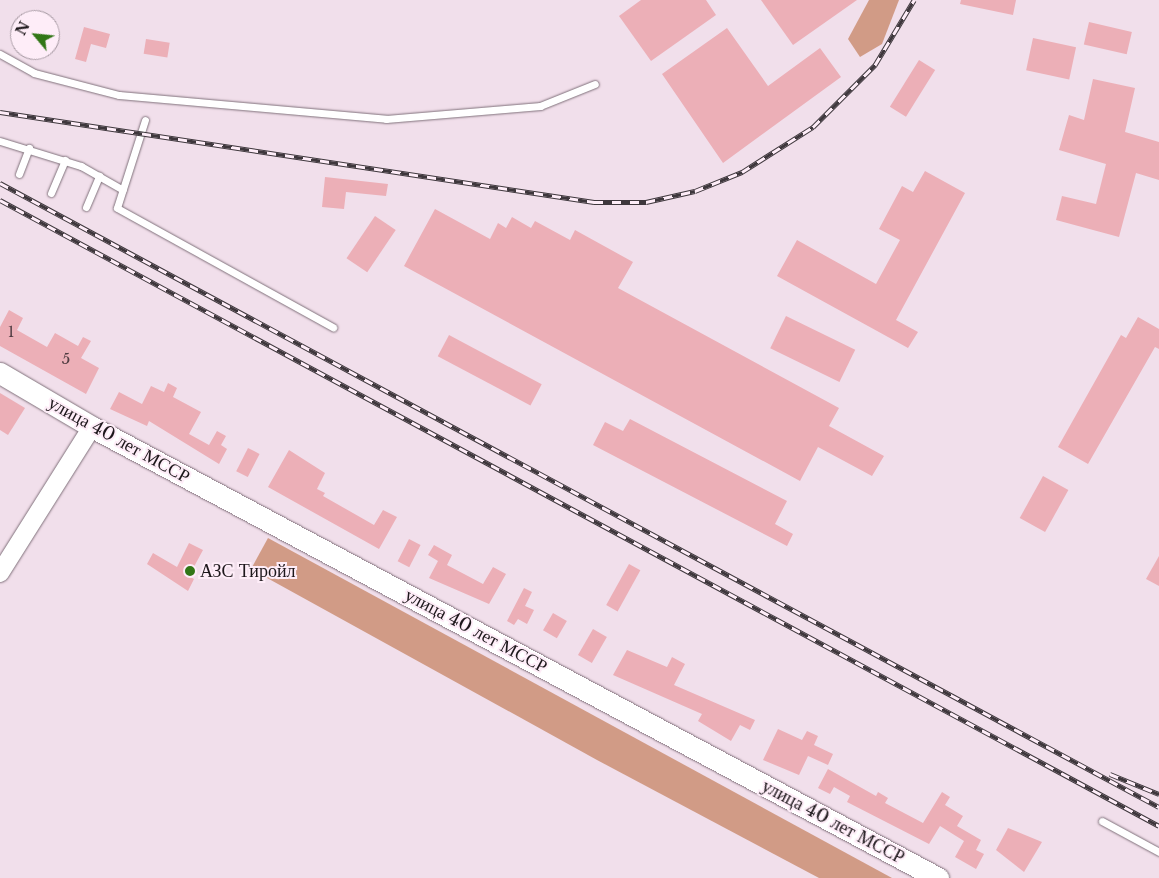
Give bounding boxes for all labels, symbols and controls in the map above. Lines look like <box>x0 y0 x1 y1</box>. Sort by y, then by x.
north arrow <box>10 10 60 60</box>
text: N <box>12 18 34 38</box>
house number: 1 <box>8 323 14 341</box>
house number: 5 <box>62 350 70 368</box>
street label: улица 40 лет МССР <box>45 392 193 488</box>
place label: АЗС Тиройл <box>200 560 296 582</box>
marker: АЗС Тиройл <box>184 565 196 577</box>
street label: улица 40 лет МССР <box>401 584 551 678</box>
street label: улица 40 лет МССР <box>758 775 908 869</box>

